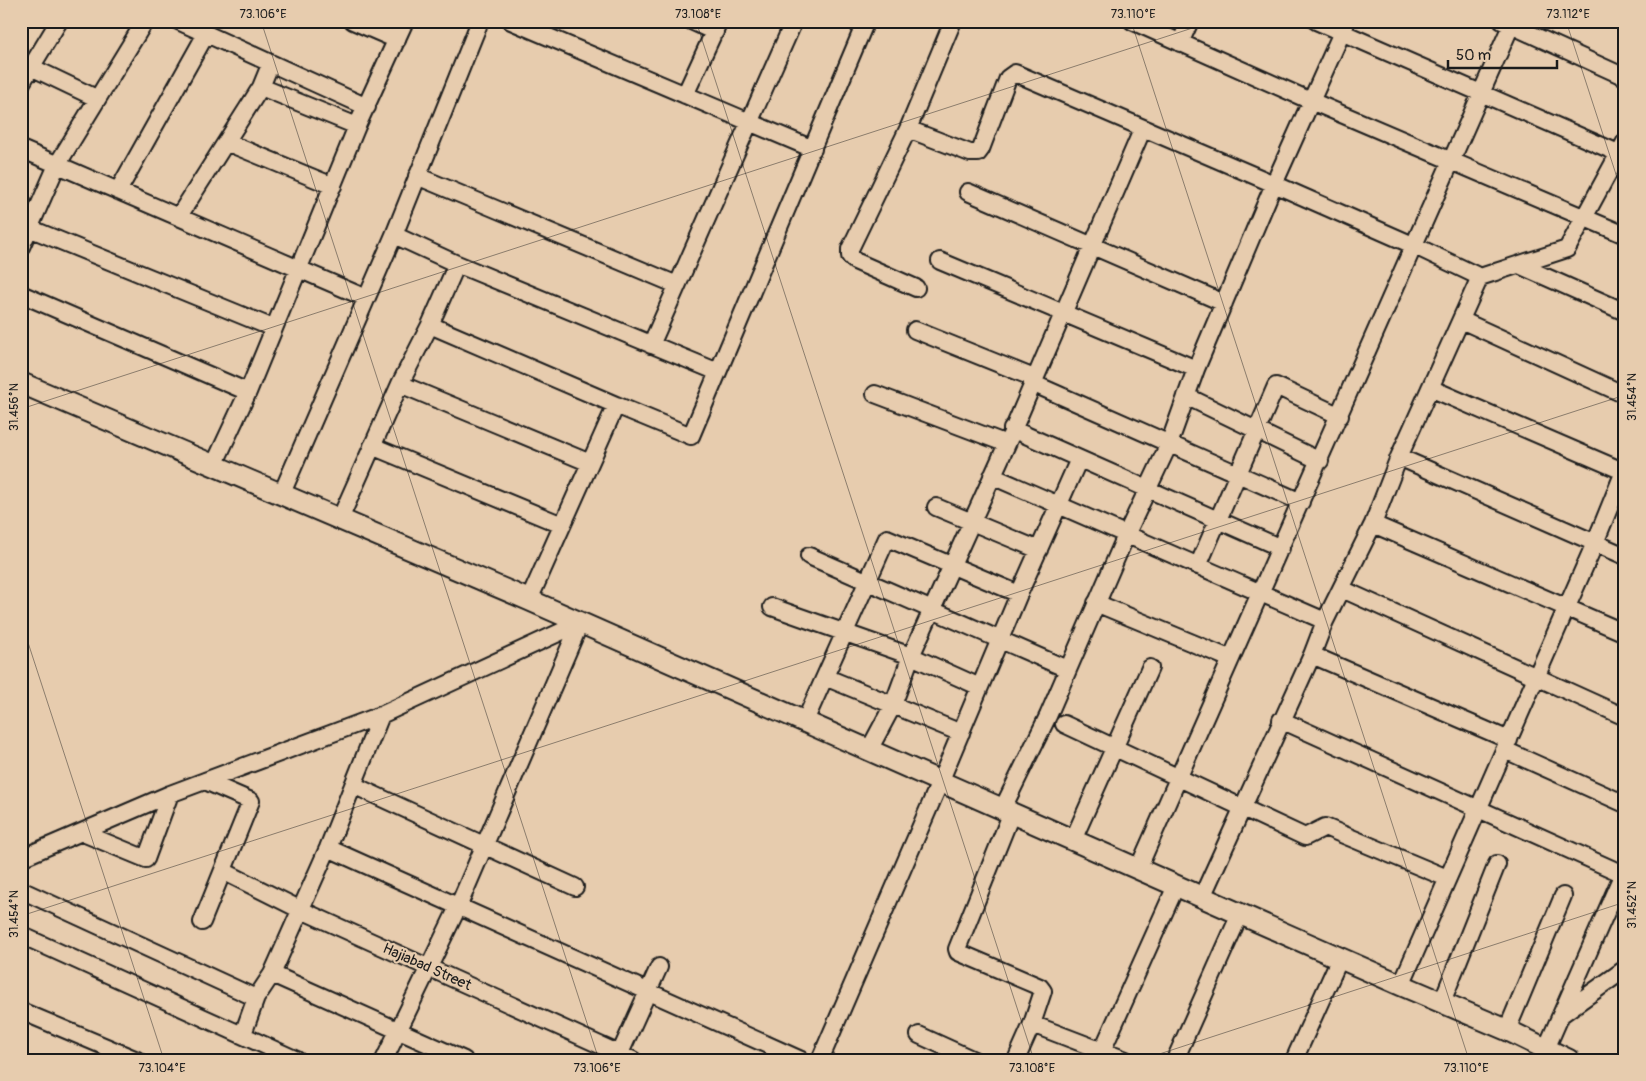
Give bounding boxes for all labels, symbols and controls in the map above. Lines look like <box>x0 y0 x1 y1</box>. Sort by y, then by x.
text: 73.106°E <box>239 7 287 22</box>
text: 73.108°E <box>675 7 721 22</box>
text: 73.110°E <box>1111 7 1155 22</box>
text: 73.112°E <box>1546 7 1590 22</box>
scale bar <box>1448 38 1557 70</box>
text: 50 m <box>1456 46 1491 65</box>
text: 31.454°N <box>1625 373 1640 421</box>
text: 31.456°N <box>7 383 22 431</box>
text: 31.452°N <box>1625 881 1640 929</box>
text: 31.454°N <box>7 890 22 938</box>
street label: Hajiabad Street <box>380 939 475 995</box>
text: 73.104°E <box>138 1061 186 1076</box>
text: 73.106°E <box>573 1061 621 1076</box>
text: 73.108°E <box>1009 1061 1055 1076</box>
text: 73.110°E <box>1444 1061 1488 1076</box>

